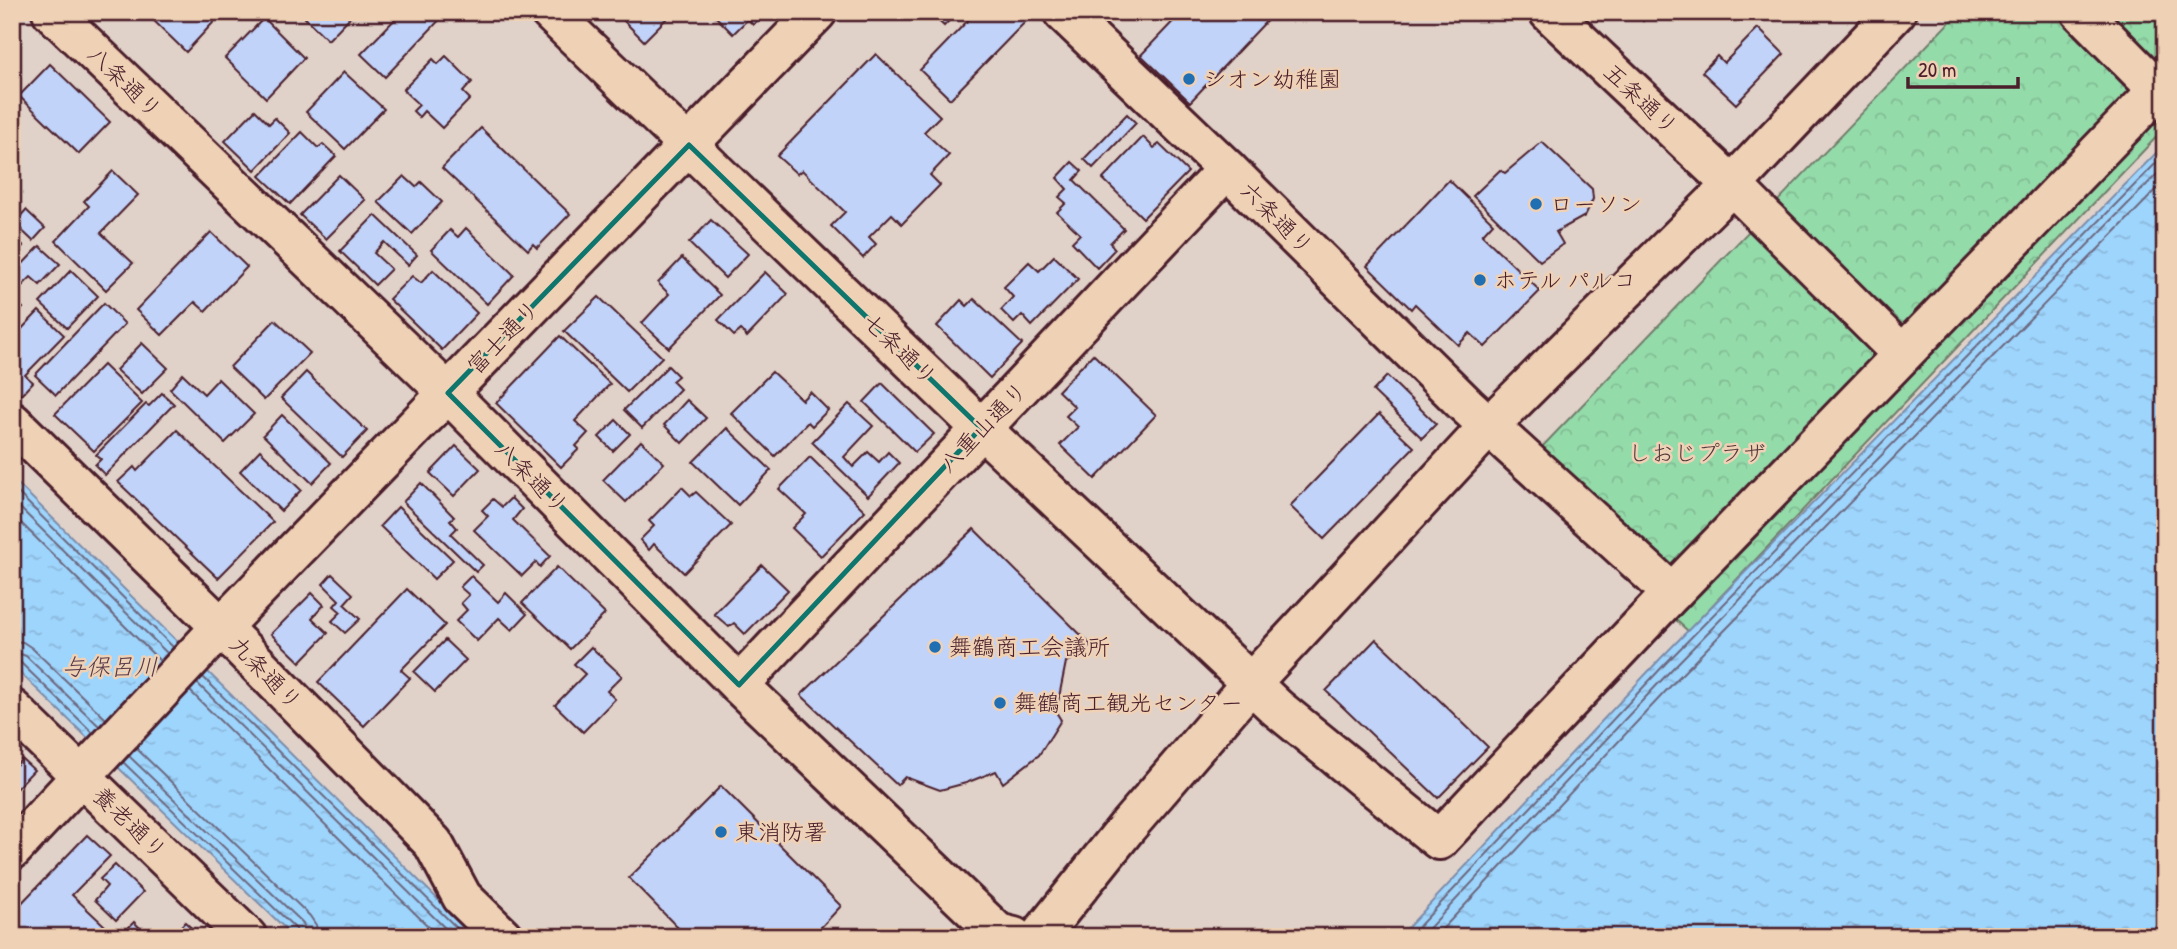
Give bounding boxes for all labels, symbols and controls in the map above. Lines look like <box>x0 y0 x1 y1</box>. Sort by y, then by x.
street label: 八条通り <box>81 39 169 125</box>
scale bar <box>1908 46 2018 90</box>
text: 20 m <box>1918 55 1956 84</box>
street label: 五条通り <box>1597 56 1686 141</box>
place label: シオン幼稚園 <box>1203 63 1341 94</box>
marker: シオン幼稚園 <box>1181 71 1197 87</box>
street label: 六条通り <box>1234 174 1321 261</box>
place label: ローソン <box>1550 188 1642 219</box>
marker: ローソン <box>1528 196 1544 212</box>
place label: ホテル パルコ <box>1494 264 1636 295</box>
marker: ホテル パルコ <box>1472 272 1488 288</box>
street label: 富士通り <box>460 293 546 381</box>
street label: 七条通り <box>856 306 944 392</box>
street label: 八重山通り <box>932 375 1034 479</box>
street label: 八条通り <box>489 433 576 520</box>
park label: しおじプラザ <box>1628 437 1766 468</box>
street label: 九条通り <box>223 629 309 717</box>
place label: 舞鶴商工会議所 <box>949 631 1110 662</box>
marker: 舞鶴商工会議所 <box>927 639 943 655</box>
water label: 与保呂川 <box>62 650 158 682</box>
place label: 舞鶴商工観光センター <box>1014 687 1243 718</box>
marker: 舞鶴商工観光センター <box>992 695 1008 711</box>
street label: 養老通り <box>86 780 174 866</box>
place label: 東消防署 <box>735 816 827 847</box>
marker: 東消防署 <box>713 824 729 840</box>

